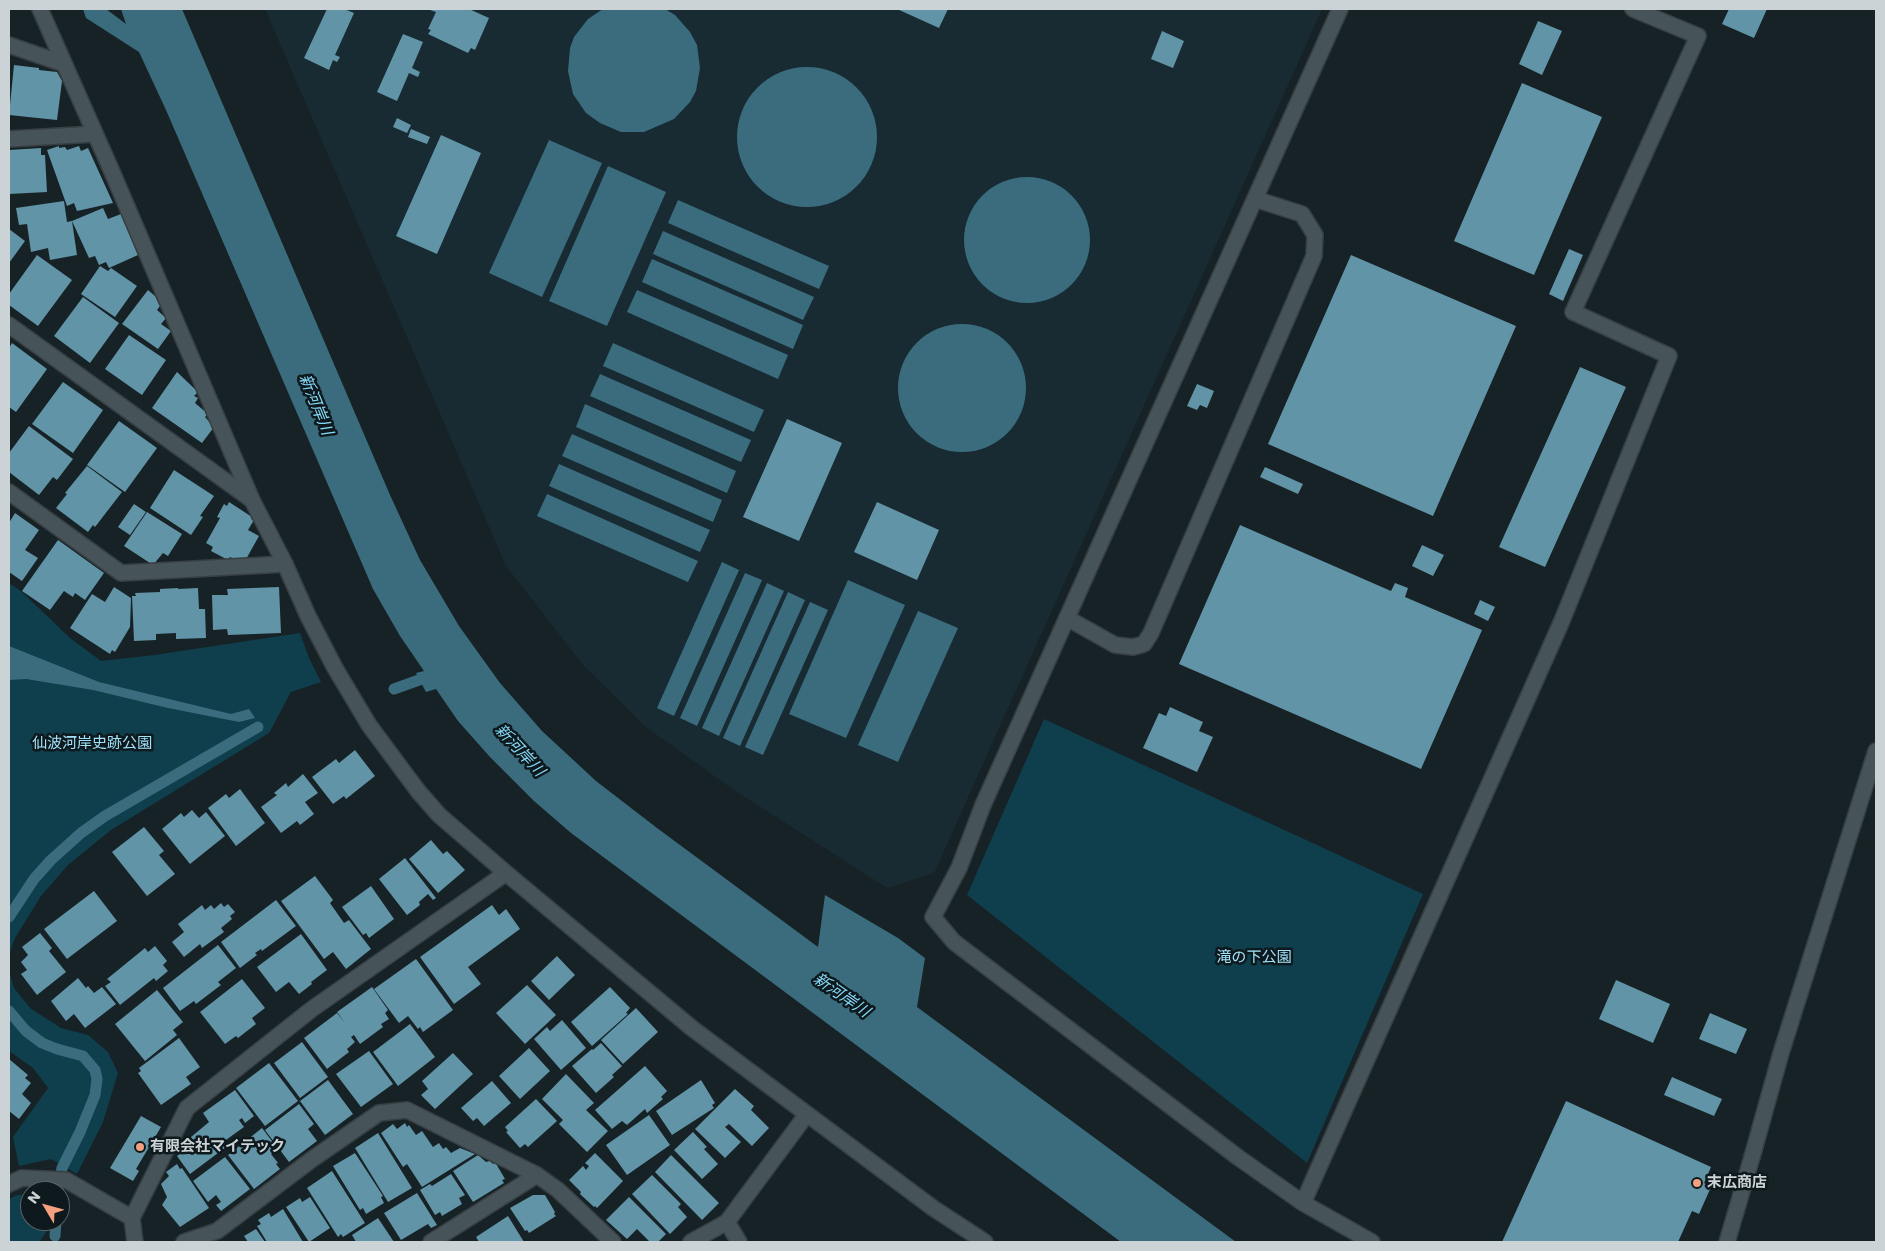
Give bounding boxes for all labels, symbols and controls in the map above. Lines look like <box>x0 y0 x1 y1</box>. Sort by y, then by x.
water label: 新河岸川 <box>294 372 336 438</box>
water label: 新河岸川 <box>490 721 548 781</box>
park label: 仙波河岸史跡公園 <box>32 735 152 753</box>
park label: 滝の下公園 <box>1217 949 1291 967</box>
water label: 新河岸川 <box>809 970 873 1022</box>
place label: 有限会社マイテック <box>150 1138 285 1156</box>
marker: 有限会社マイテック <box>134 1141 146 1153</box>
place label: 末広商店 <box>1707 1174 1767 1192</box>
marker: 末広商店 <box>1691 1177 1703 1189</box>
north arrow <box>20 1181 70 1231</box>
text: N <box>23 1187 45 1208</box>

